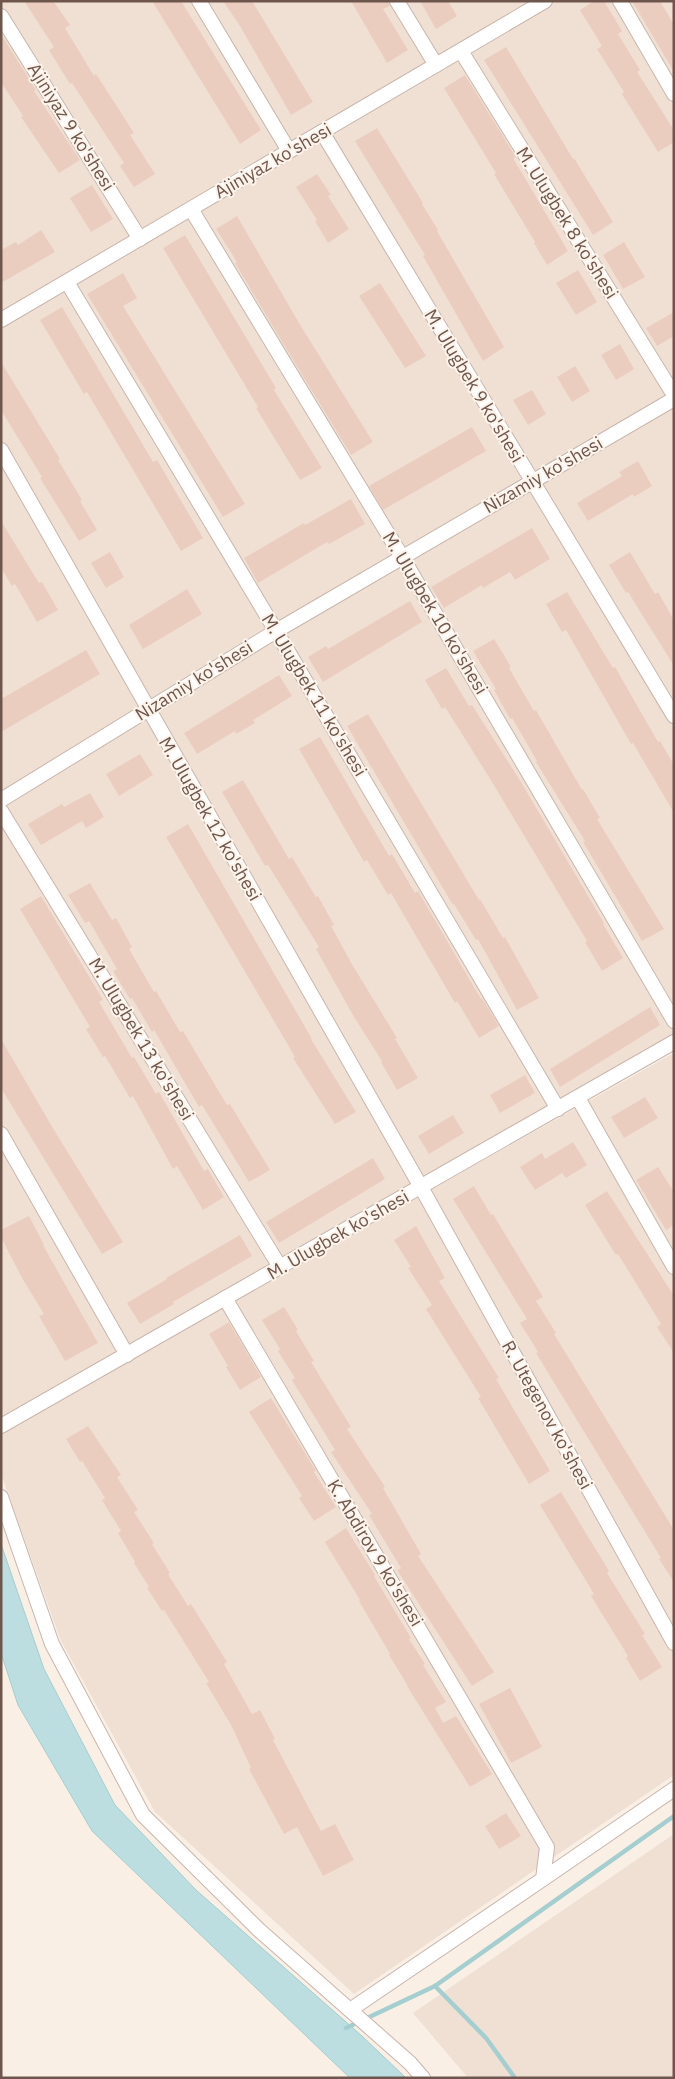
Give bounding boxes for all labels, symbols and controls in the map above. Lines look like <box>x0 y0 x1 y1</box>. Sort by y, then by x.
street label: Ajiniyaz 9 ko'shesi <box>23 58 120 195</box>
street label: Ajiniyaz ko'shesi <box>210 118 335 203</box>
street label: M. Ulugbek 8 ko'shesi <box>511 142 624 303</box>
street label: M. Ulugbek 9 ko'shesi <box>419 305 529 467</box>
street label: Nizamiy ko'shesi <box>479 431 607 518</box>
street label: M. Ulugbek 10 ko'shesi <box>378 527 493 698</box>
street label: M. Ulugbek 11 ko'shesi <box>257 609 372 780</box>
street label: Nizamiy ko'shesi <box>131 635 257 726</box>
street label: M. Ulugbek 12 ko'shesi <box>154 733 267 905</box>
street label: M. Ulugbek 13 ko'shesi <box>84 953 199 1124</box>
street label: M. Ulugbek ko'shesi <box>263 1185 413 1285</box>
street label: R. Utegenov ko'shesi <box>497 1336 598 1493</box>
street label: K. Abdirov 9 ko'shesi <box>322 1475 428 1631</box>

